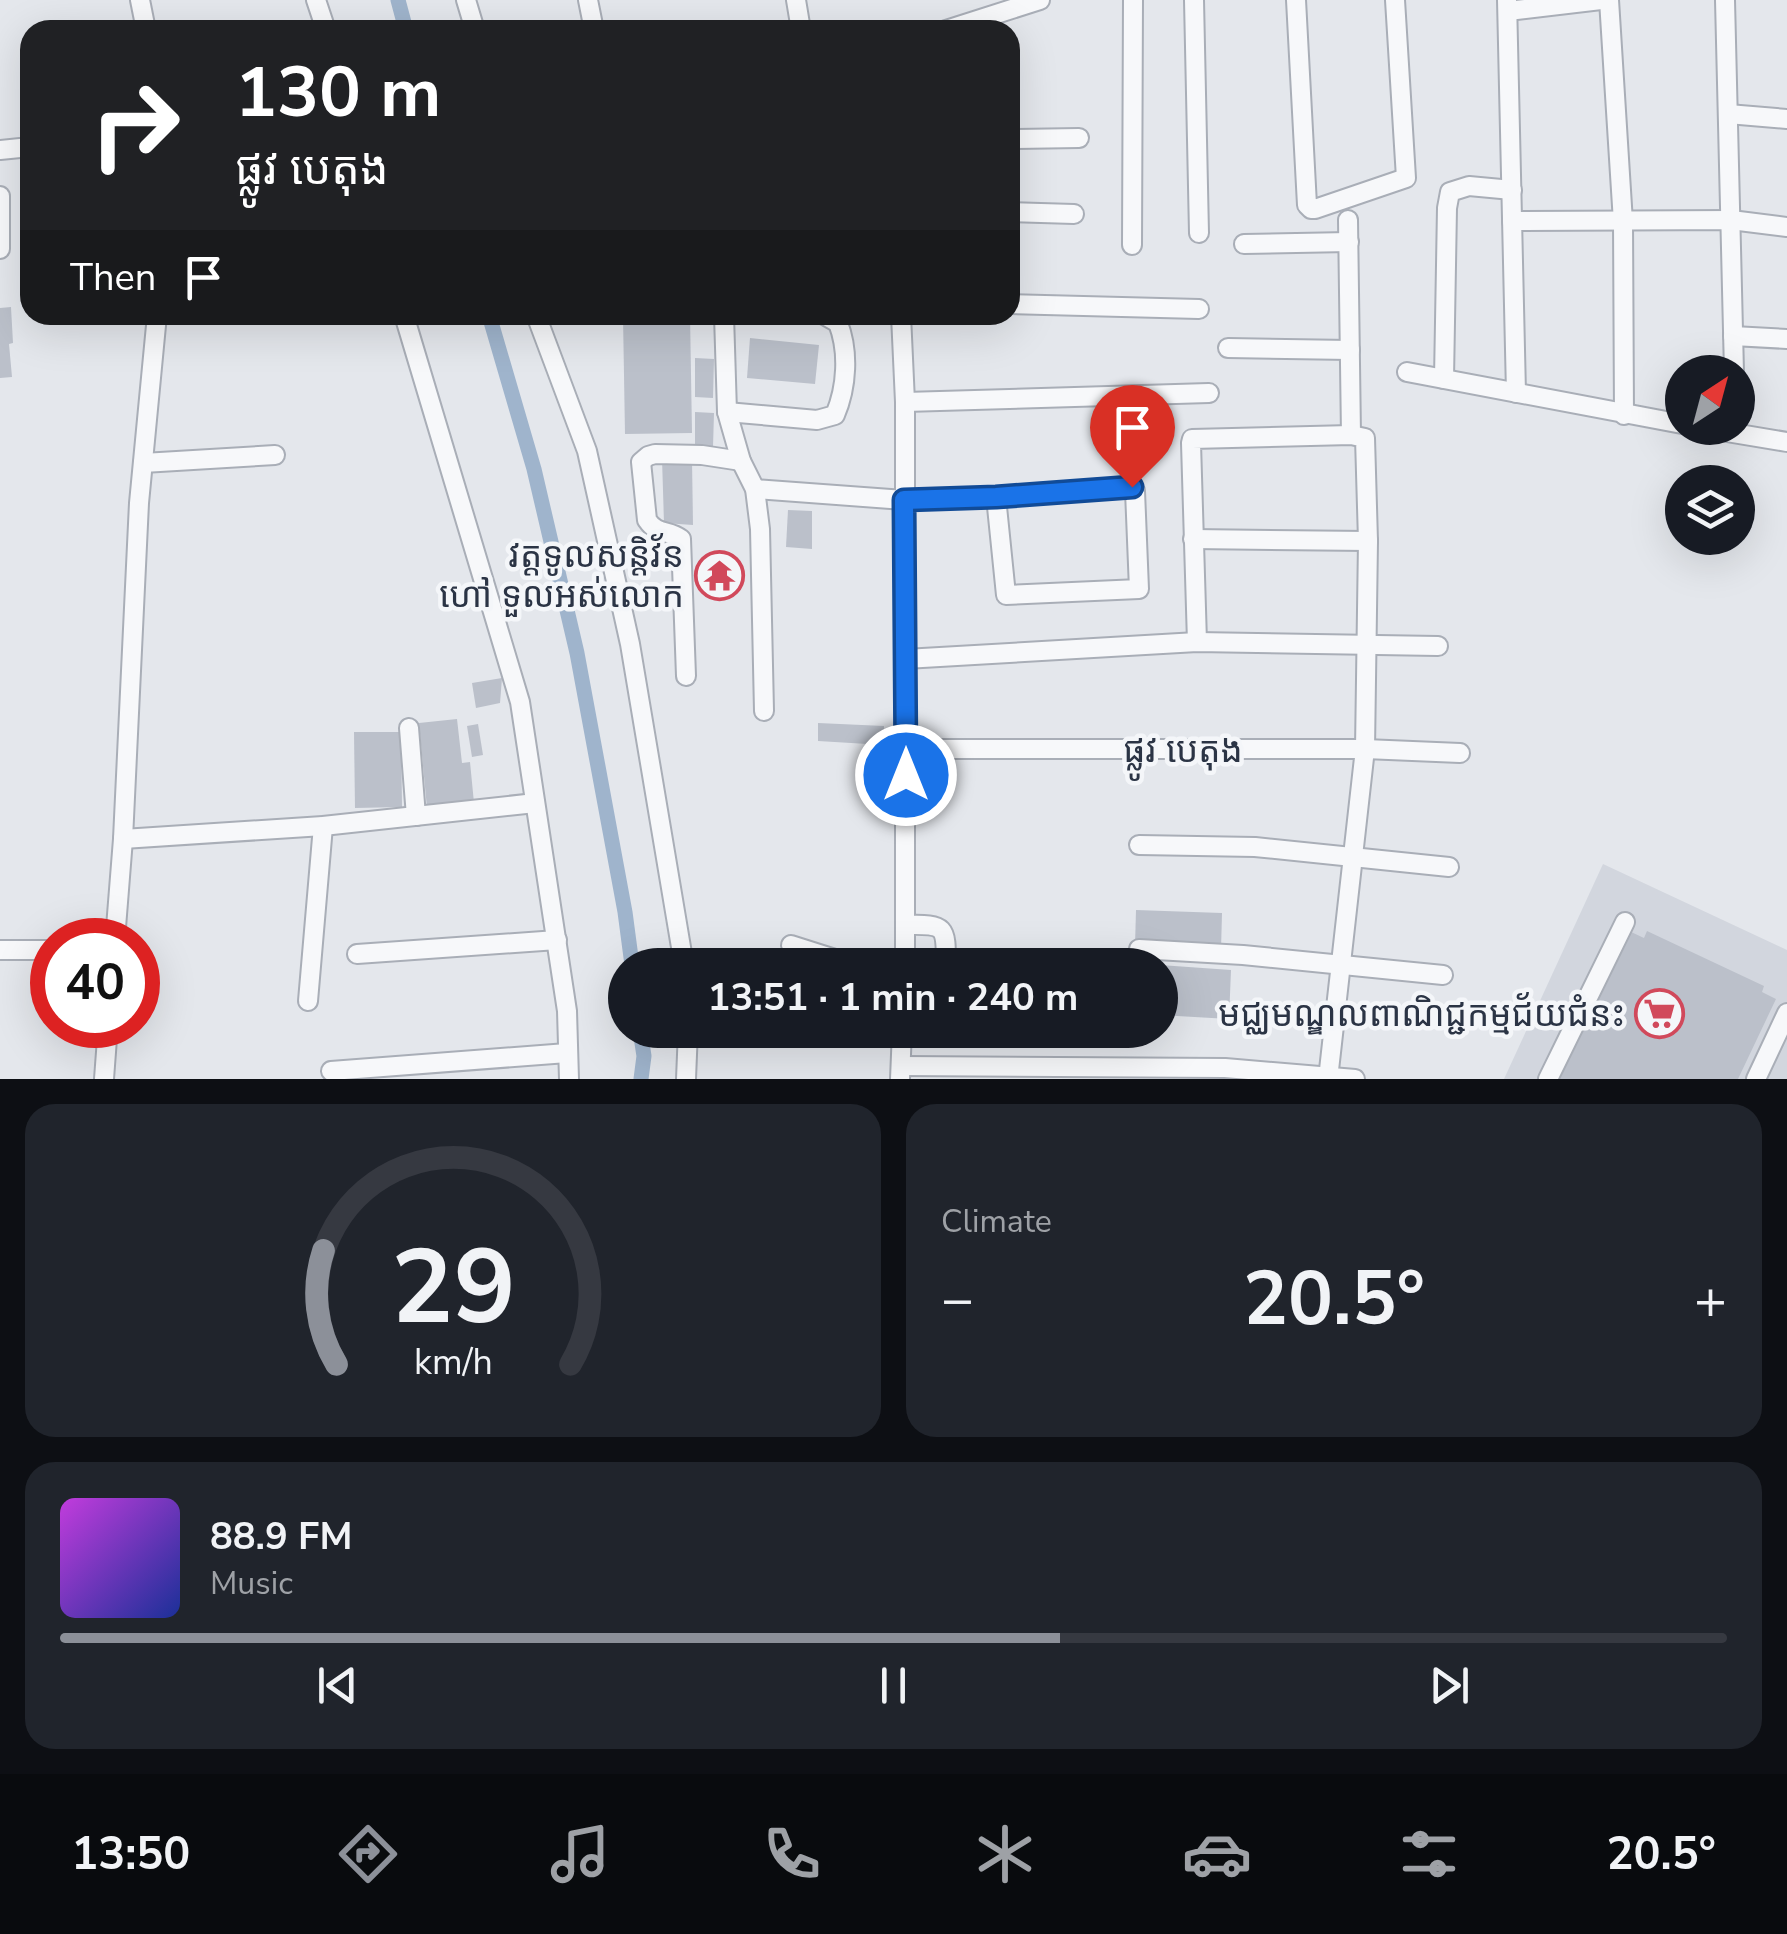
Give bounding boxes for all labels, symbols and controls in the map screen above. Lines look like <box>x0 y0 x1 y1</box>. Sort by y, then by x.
text: 130 m <box>235 45 441 141</box>
icon: right <box>70 60 200 190</box>
text: ផ្លូវ បេតុង <box>235 139 389 200</box>
icon: arrive <box>176 250 231 305</box>
text: Then <box>70 252 156 303</box>
north arrow <box>1665 355 1755 445</box>
map controls <box>1665 355 1755 555</box>
pin <box>1090 385 1175 488</box>
icon: arrive <box>1105 400 1160 455</box>
button: layers <box>1665 465 1755 555</box>
place label: វត្តទូលសន្តិវ័ន ហៅ ទួលអស់លោក <box>439 532 684 619</box>
temple icon: វត្តទូលសន្តិវ័ន ហៅ ទួលអស់លោក <box>693 549 745 601</box>
position arrow <box>854 723 958 827</box>
street label: ផ្លូវ បេតុង <box>1123 727 1243 781</box>
speed limit sign: 40 <box>30 918 160 1048</box>
text: 13:51 · 1 min · 240 m <box>708 972 1078 1023</box>
supermarket icon: មជ្ឈមណ្ឌលពាណិជ្ជកម្មជ័យជំនះ <box>1634 988 1686 1040</box>
place label: មជ្ឈមណ្ឌលពាណិជ្ជកម្មជ័យជំនះ <box>1218 991 1625 1038</box>
text: Climate <box>941 1200 1052 1243</box>
text: 29 <box>391 1217 515 1359</box>
text: 20.5° <box>1243 1248 1425 1350</box>
text: − <box>941 1262 974 1337</box>
text: + <box>1694 1262 1727 1337</box>
text: km/h <box>414 1338 492 1387</box>
text: 88.9 FM <box>210 1511 352 1562</box>
text: Music <box>210 1562 293 1605</box>
icon: previous <box>310 1658 365 1713</box>
icon: pause <box>866 1658 921 1713</box>
icon: next <box>1422 1658 1477 1713</box>
icon: directions <box>333 1819 403 1889</box>
icon: music <box>545 1819 615 1889</box>
icon: phone <box>757 1819 827 1889</box>
icon: climate <box>970 1819 1040 1889</box>
icon: car <box>1182 1819 1252 1889</box>
icon: filters <box>1394 1819 1464 1889</box>
text: 13:50 <box>71 1824 190 1885</box>
text: 20.5° <box>1607 1824 1716 1885</box>

